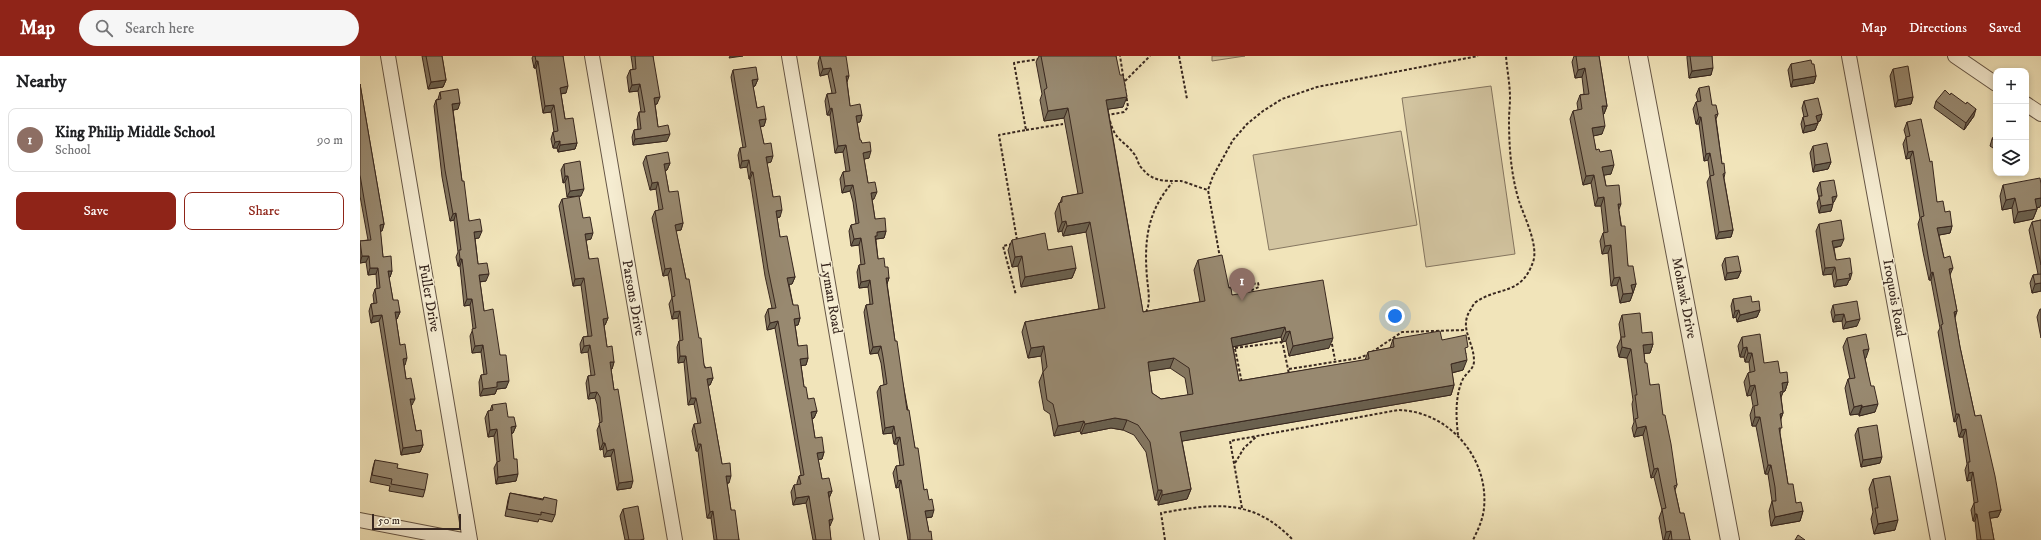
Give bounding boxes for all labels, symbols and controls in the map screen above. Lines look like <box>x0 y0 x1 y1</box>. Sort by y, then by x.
search box <box>79 10 359 46</box>
text: Map <box>20 17 55 40</box>
icon: search <box>93 17 115 39</box>
text: Search here <box>125 19 194 38</box>
text: Map <box>1861 19 1887 37</box>
text: Directions <box>1909 19 1967 37</box>
text: Saved <box>1989 19 2021 37</box>
map controls <box>1993 68 2029 176</box>
button: + <box>1993 68 2029 104</box>
text: Nearby <box>16 71 66 93</box>
button: − <box>1993 104 2029 140</box>
text: King Philip Middle School <box>55 123 215 142</box>
text: 1 <box>28 132 32 148</box>
text: 90 m <box>317 132 343 148</box>
button: layers <box>1993 140 2029 176</box>
text: School <box>55 142 91 158</box>
button: Save <box>16 192 176 230</box>
button: Share <box>184 192 344 230</box>
street label: Mohawk Drive <box>1667 256 1701 340</box>
street label: Iroquois Road <box>1878 258 1910 338</box>
street label: Parsons Drive <box>617 259 649 338</box>
street label: Lyman Road <box>816 261 846 335</box>
street label: Fuller Drive <box>414 263 444 333</box>
pin: 1 <box>1229 268 1255 301</box>
your location <box>1385 306 1405 326</box>
scale bar <box>372 512 461 531</box>
text: 50 m <box>378 514 400 528</box>

